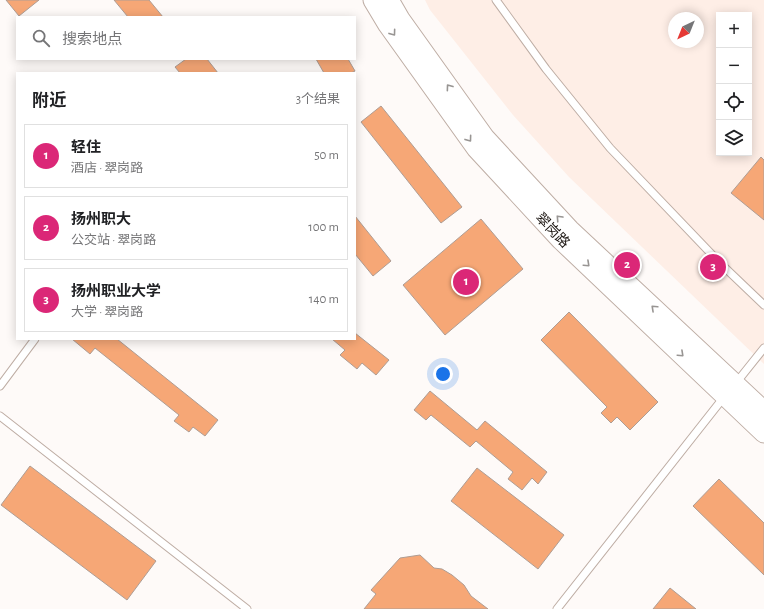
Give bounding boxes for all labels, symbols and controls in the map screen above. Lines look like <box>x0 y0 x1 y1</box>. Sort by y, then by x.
north arrow <box>668 12 704 48</box>
map controls <box>716 12 752 156</box>
button: + <box>716 12 752 48</box>
search box <box>16 16 356 60</box>
icon: search <box>30 27 52 49</box>
one-way arrow <box>388 29 395 36</box>
text: 搜索地点 <box>62 32 122 47</box>
button: − <box>716 48 752 84</box>
button: locate <box>716 84 752 120</box>
one-way arrow <box>447 85 454 92</box>
text: 附近 <box>32 92 66 109</box>
text: 3个结果 <box>296 93 340 106</box>
button: layers <box>716 120 752 156</box>
one-way arrow <box>464 135 472 142</box>
text: 轻住 <box>71 140 101 155</box>
text: 1 <box>44 149 48 162</box>
text: 50 m <box>314 149 339 162</box>
text: 酒店 · 翠岗路 <box>71 162 143 175</box>
street label: 翠岗路 <box>533 210 573 251</box>
text: 扬州职大 <box>71 212 131 227</box>
one-way arrow <box>557 216 564 223</box>
text: 2 <box>43 221 49 234</box>
text: 100 m <box>308 221 339 234</box>
text: 公交站 · 翠岗路 <box>71 234 156 247</box>
pin: 2 <box>614 250 640 280</box>
pin: 3 <box>700 252 726 282</box>
one-way arrow <box>582 260 589 267</box>
pin: 1 <box>453 267 479 297</box>
text: 扬州职业大学 <box>71 284 161 299</box>
text: 3 <box>43 293 49 306</box>
text: 140 m <box>309 293 339 306</box>
one-way arrow <box>651 305 659 313</box>
text: 大学 · 翠岗路 <box>71 306 143 319</box>
one-way arrow <box>676 349 684 357</box>
your location <box>433 364 453 384</box>

